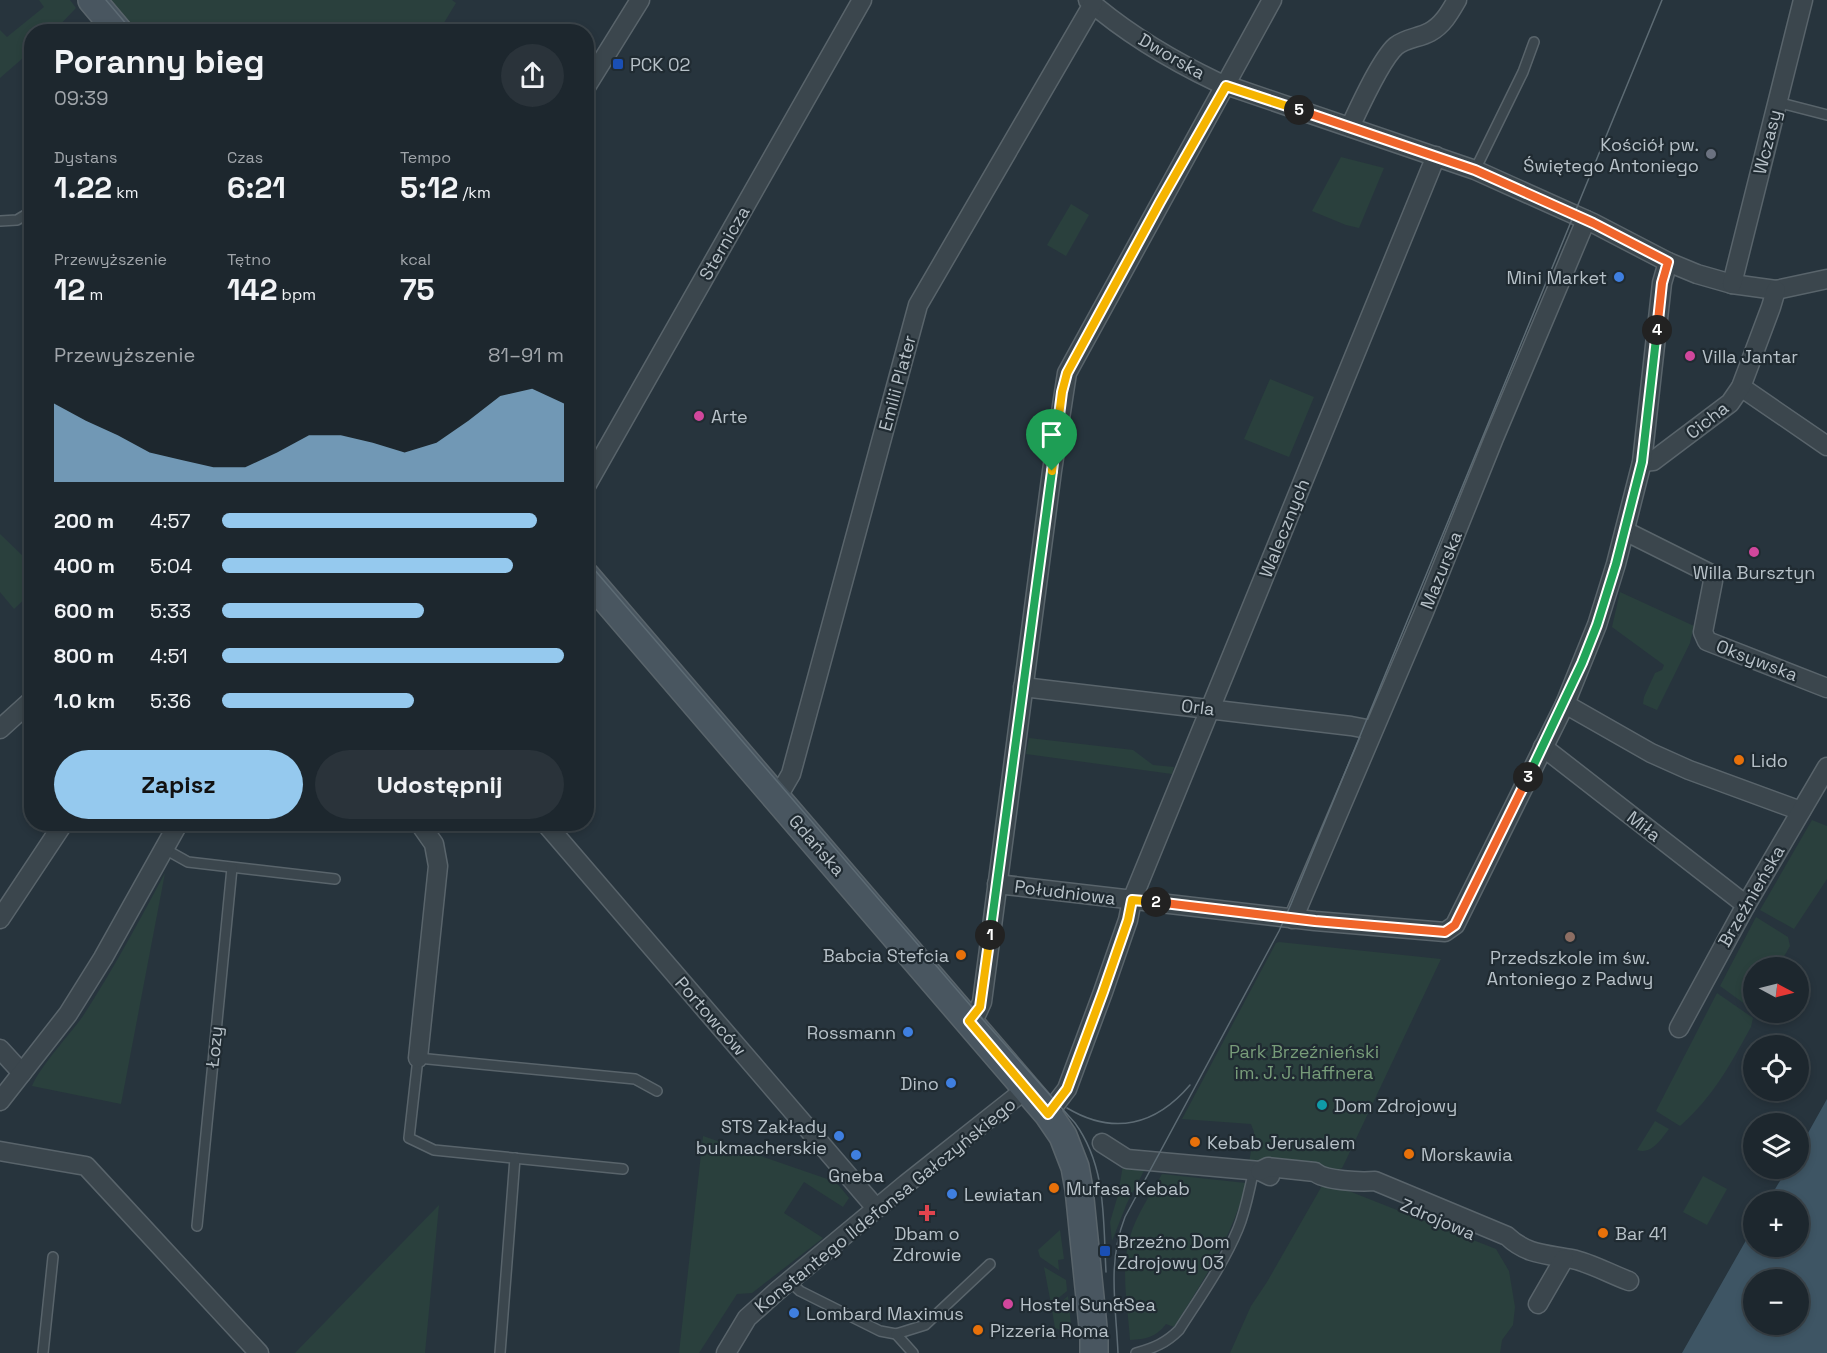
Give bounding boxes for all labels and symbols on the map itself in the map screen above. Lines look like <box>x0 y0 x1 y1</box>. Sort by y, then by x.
street label: Dworska <box>1135 28 1209 84</box>
place label: PCK 02 <box>630 53 690 76</box>
marker: PCK 02 <box>611 57 625 71</box>
pin: 5 <box>1284 95 1314 125</box>
street label: Wczasy <box>1748 107 1786 177</box>
place label: Kościół pw. Świętego Antoniego <box>1523 133 1699 177</box>
marker: Kościół pw. Świętego Antoniego <box>1704 147 1718 161</box>
street label: Sternicza <box>694 202 754 284</box>
place label: Mini Market <box>1506 266 1607 289</box>
marker: Mini Market <box>1612 270 1626 284</box>
pin: 4 <box>1642 315 1672 345</box>
street label: Emilii Plater <box>873 332 921 433</box>
place label: Villa Jantar <box>1702 345 1798 368</box>
marker: Villa Jantar <box>1683 349 1697 363</box>
street label: Cicha <box>1681 396 1733 444</box>
place label: Arte <box>711 405 748 428</box>
marker: Arte <box>692 409 706 423</box>
pin <box>1026 409 1077 471</box>
street label: Walecznych <box>1254 475 1314 581</box>
street label: Mazurska <box>1415 528 1467 612</box>
marker: Willa Bursztyn <box>1747 545 1761 559</box>
place label: Willa Bursztyn <box>1693 561 1815 584</box>
street label: Oksywska <box>1713 634 1801 686</box>
street label: Orla <box>1180 694 1216 720</box>
place label: Lido <box>1751 749 1788 772</box>
marker: Lido <box>1732 753 1746 767</box>
pin: 3 <box>1513 762 1543 792</box>
street label: Miła <box>1622 806 1666 846</box>
street label: Gdańska <box>784 809 850 881</box>
street label: Brzeźnieńska <box>1713 841 1789 951</box>
street label: Południowa <box>1013 874 1117 910</box>
pin: 2 <box>1141 887 1171 917</box>
pin: 1 <box>975 920 1005 950</box>
marker: Przedszkole im św. Antoniego z Padwy <box>1563 930 1577 944</box>
place label: Babcia Stefcia <box>823 944 949 967</box>
place label: Przedszkole im św. Antoniego z Padwy <box>1487 946 1653 990</box>
marker: Babcia Stefcia <box>954 948 968 962</box>
north arrow <box>1743 957 1809 1023</box>
street label: Portowców <box>670 972 752 1060</box>
place label: Rossmann <box>807 1021 896 1044</box>
street label: Łozy <box>200 1025 228 1069</box>
marker: Rossmann <box>901 1025 915 1039</box>
park label: Park Brzeźnieński im. J. J. Haffnera <box>1229 1040 1379 1084</box>
place label: Dino <box>900 1072 939 1095</box>
marker: Dino <box>944 1076 958 1090</box>
street label: Konstantego Ildefonsa Gałczyńskiego <box>750 1092 1020 1318</box>
place label: Dom Zdrojowy <box>1334 1094 1457 1117</box>
marker: Dom Zdrojowy <box>1315 1098 1329 1112</box>
place label: STS Zakłady bukmacherskie <box>696 1115 827 1159</box>
marker: STS Zakłady bukmacherskie <box>832 1129 846 1143</box>
place label: Kebab Jerusalem <box>1207 1131 1355 1154</box>
marker: Kebab Jerusalem <box>1188 1135 1202 1149</box>
place label: Morskawia <box>1421 1143 1513 1166</box>
marker: Morskawia <box>1402 1147 1416 1161</box>
marker: Gneba <box>849 1148 863 1162</box>
place label: Gneba <box>828 1164 884 1187</box>
place label: Mufasa Kebab <box>1066 1177 1190 1200</box>
marker: Mufasa Kebab <box>1047 1181 1061 1195</box>
place label: Lewiatan <box>964 1183 1042 1206</box>
marker: Lewiatan <box>945 1187 959 1201</box>
street label: Zdrojowa <box>1397 1193 1479 1245</box>
marker: Dbam o Zdrowie <box>920 1206 934 1220</box>
place label: Dbam o Zdrowie <box>893 1222 961 1266</box>
place label: Bar 41 <box>1615 1222 1667 1245</box>
marker: Bar 41 <box>1596 1226 1610 1240</box>
place label: Brzeźno Dom Zdrojowy 03 <box>1117 1230 1230 1274</box>
marker: Brzeźno Dom Zdrojowy 03 <box>1098 1244 1112 1258</box>
place label: Hostel Sun&Sea <box>1020 1293 1156 1316</box>
marker: Hostel Sun&Sea <box>1001 1297 1015 1311</box>
place label: Lombard Maximus <box>806 1302 964 1325</box>
marker: Lombard Maximus <box>787 1306 801 1320</box>
place label: Pizzeria Roma <box>990 1319 1109 1342</box>
marker: Pizzeria Roma <box>971 1323 985 1337</box>

